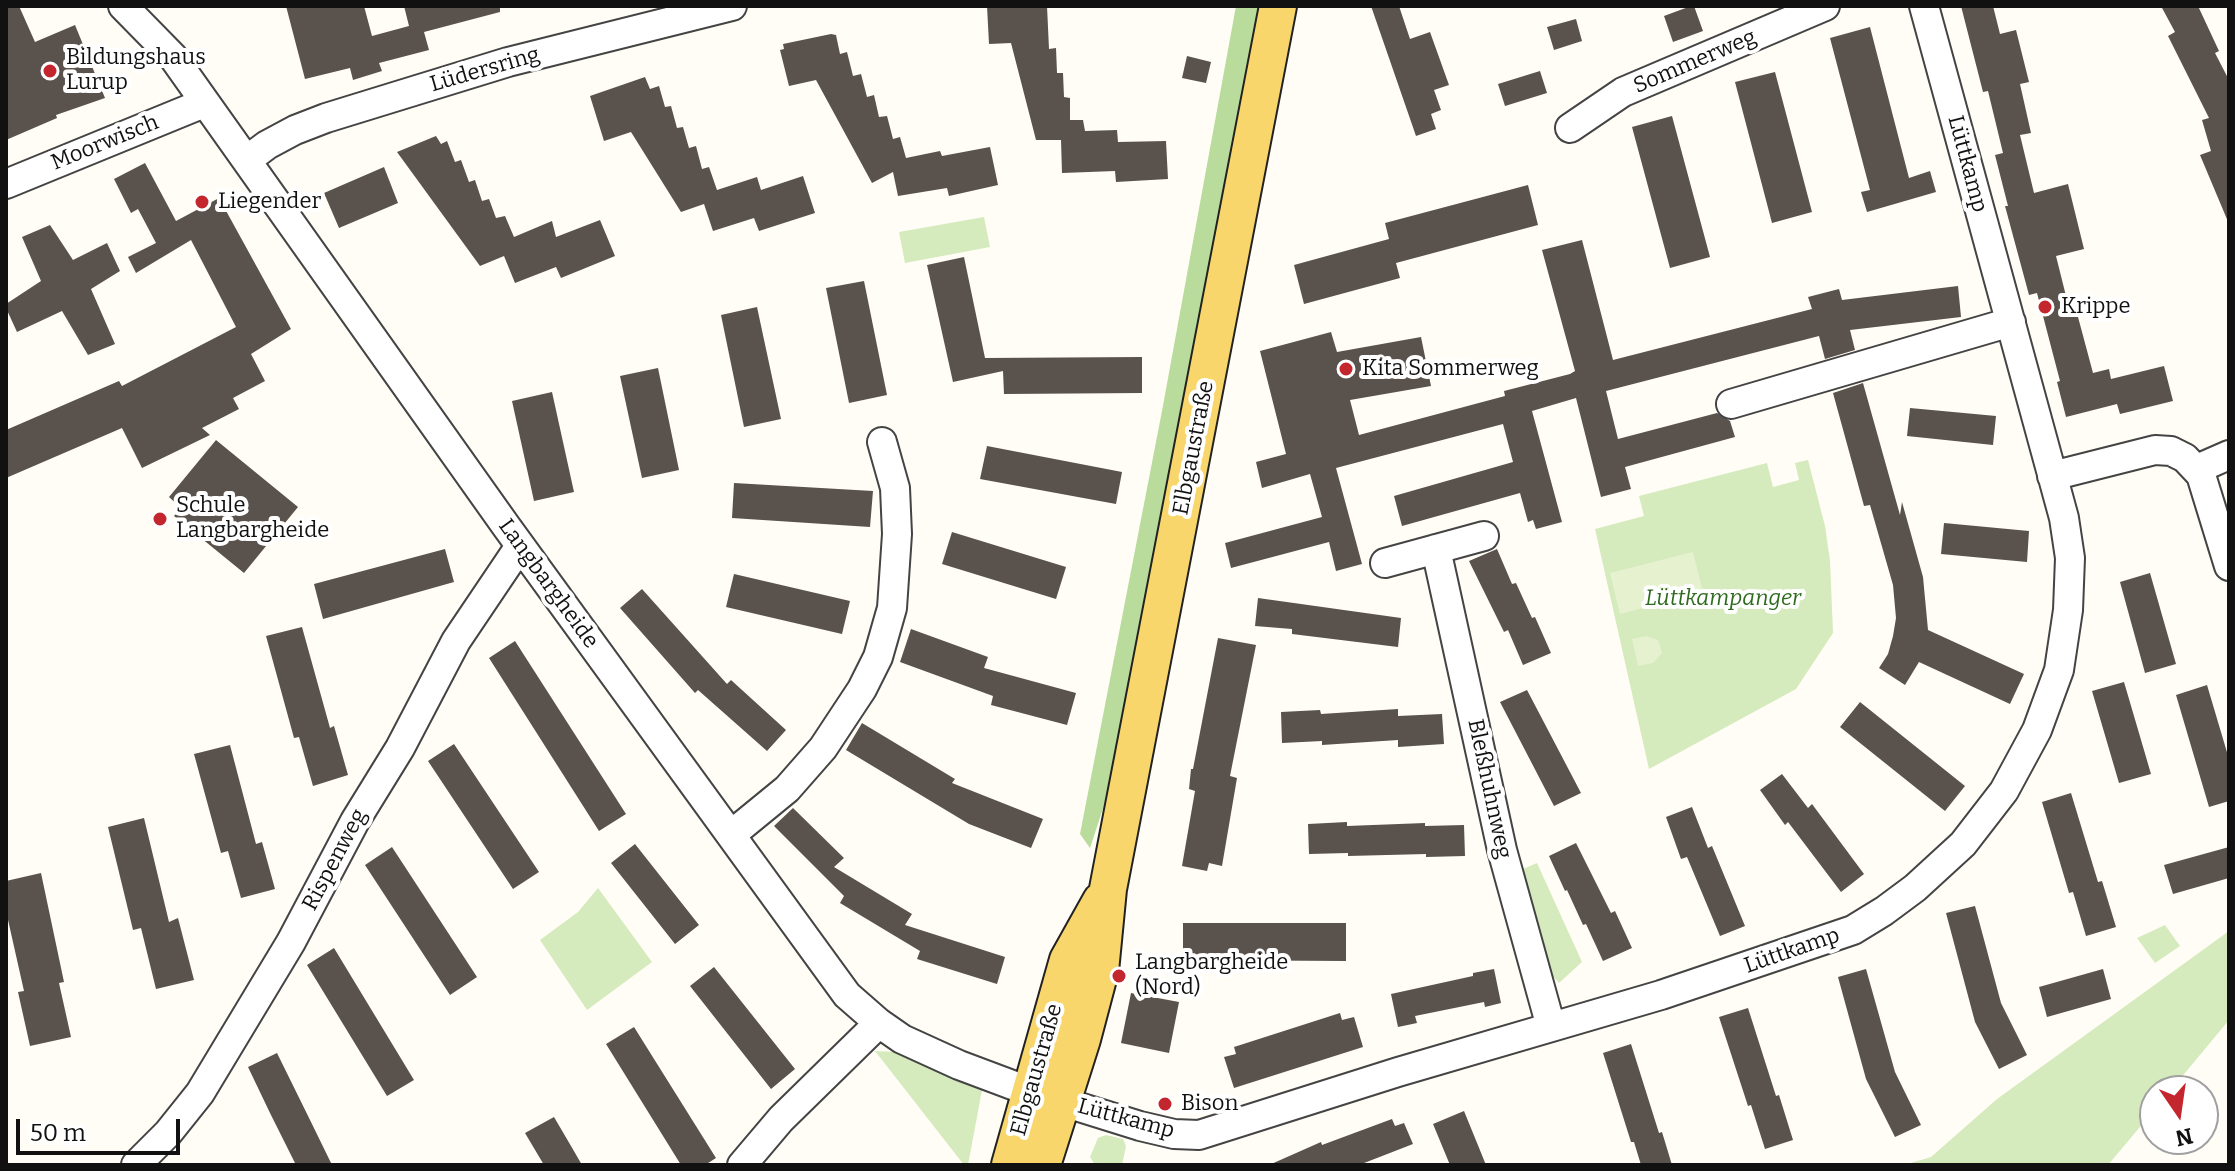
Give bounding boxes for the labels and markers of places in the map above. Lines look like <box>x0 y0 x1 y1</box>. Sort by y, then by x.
place label: Bildungshaus Lurup <box>66 45 206 96</box>
marker: Bildungshaus Lurup <box>41 62 59 80</box>
place label: Liegender <box>218 189 321 215</box>
marker: Liegender <box>193 193 211 211</box>
place label: Krippe <box>2061 294 2130 320</box>
marker: Krippe <box>2036 298 2054 316</box>
place label: Kita Sommerweg <box>1362 356 1539 382</box>
marker: Kita Sommerweg <box>1337 360 1355 378</box>
place label: Schule Langbargheide <box>176 493 329 544</box>
marker: Schule Langbargheide <box>151 510 169 528</box>
place label: Langbargheide (Nord) <box>1135 950 1288 1002</box>
marker: Langbargheide (Nord) <box>1110 967 1128 985</box>
place label: Bison <box>1181 1091 1238 1117</box>
marker: Bison <box>1156 1095 1174 1113</box>

